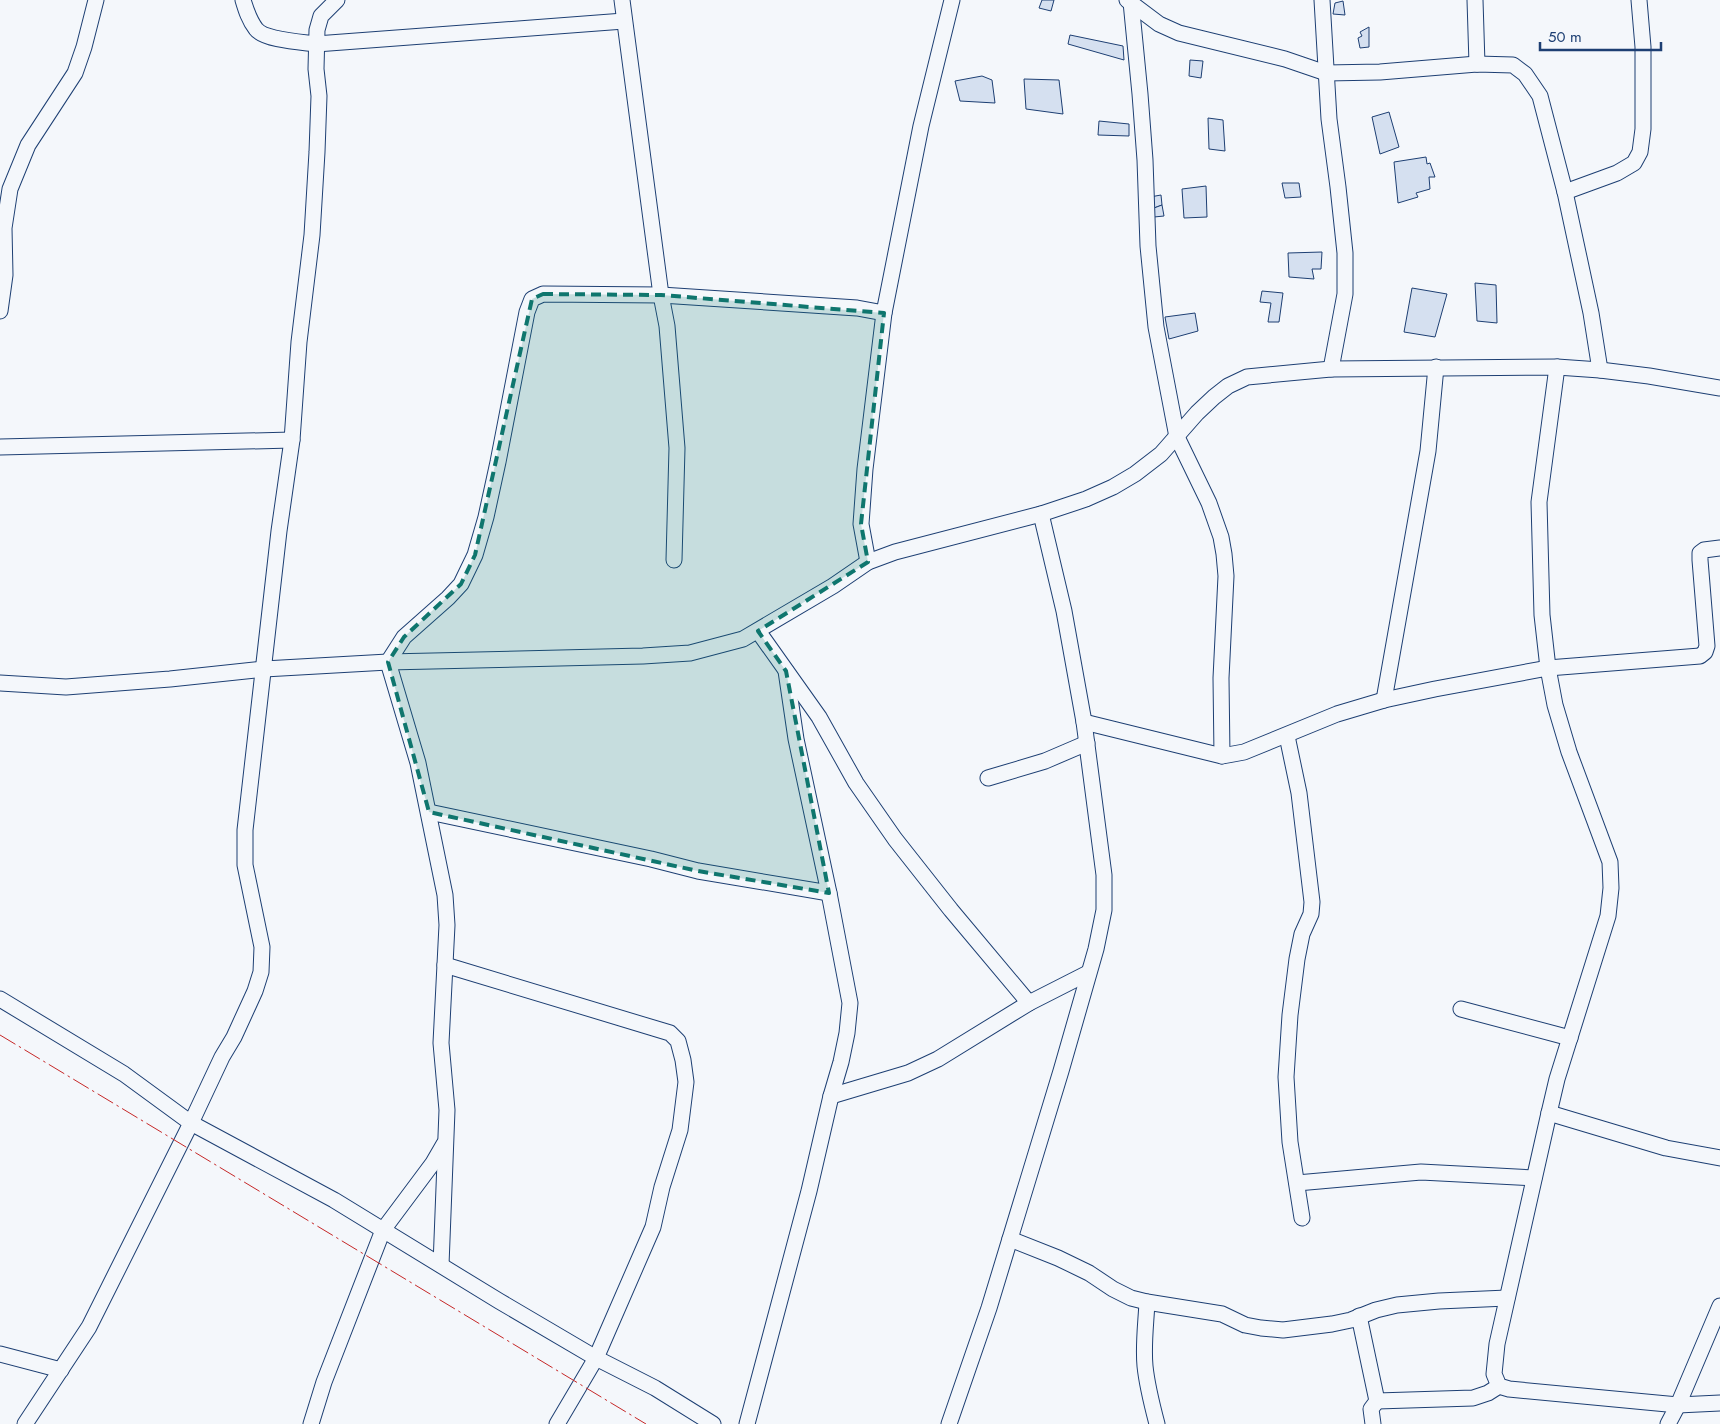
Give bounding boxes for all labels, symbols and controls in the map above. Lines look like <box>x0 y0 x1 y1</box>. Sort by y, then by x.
scale bar <box>1540 20 1661 52</box>
text: 50 m <box>1548 26 1582 48</box>

